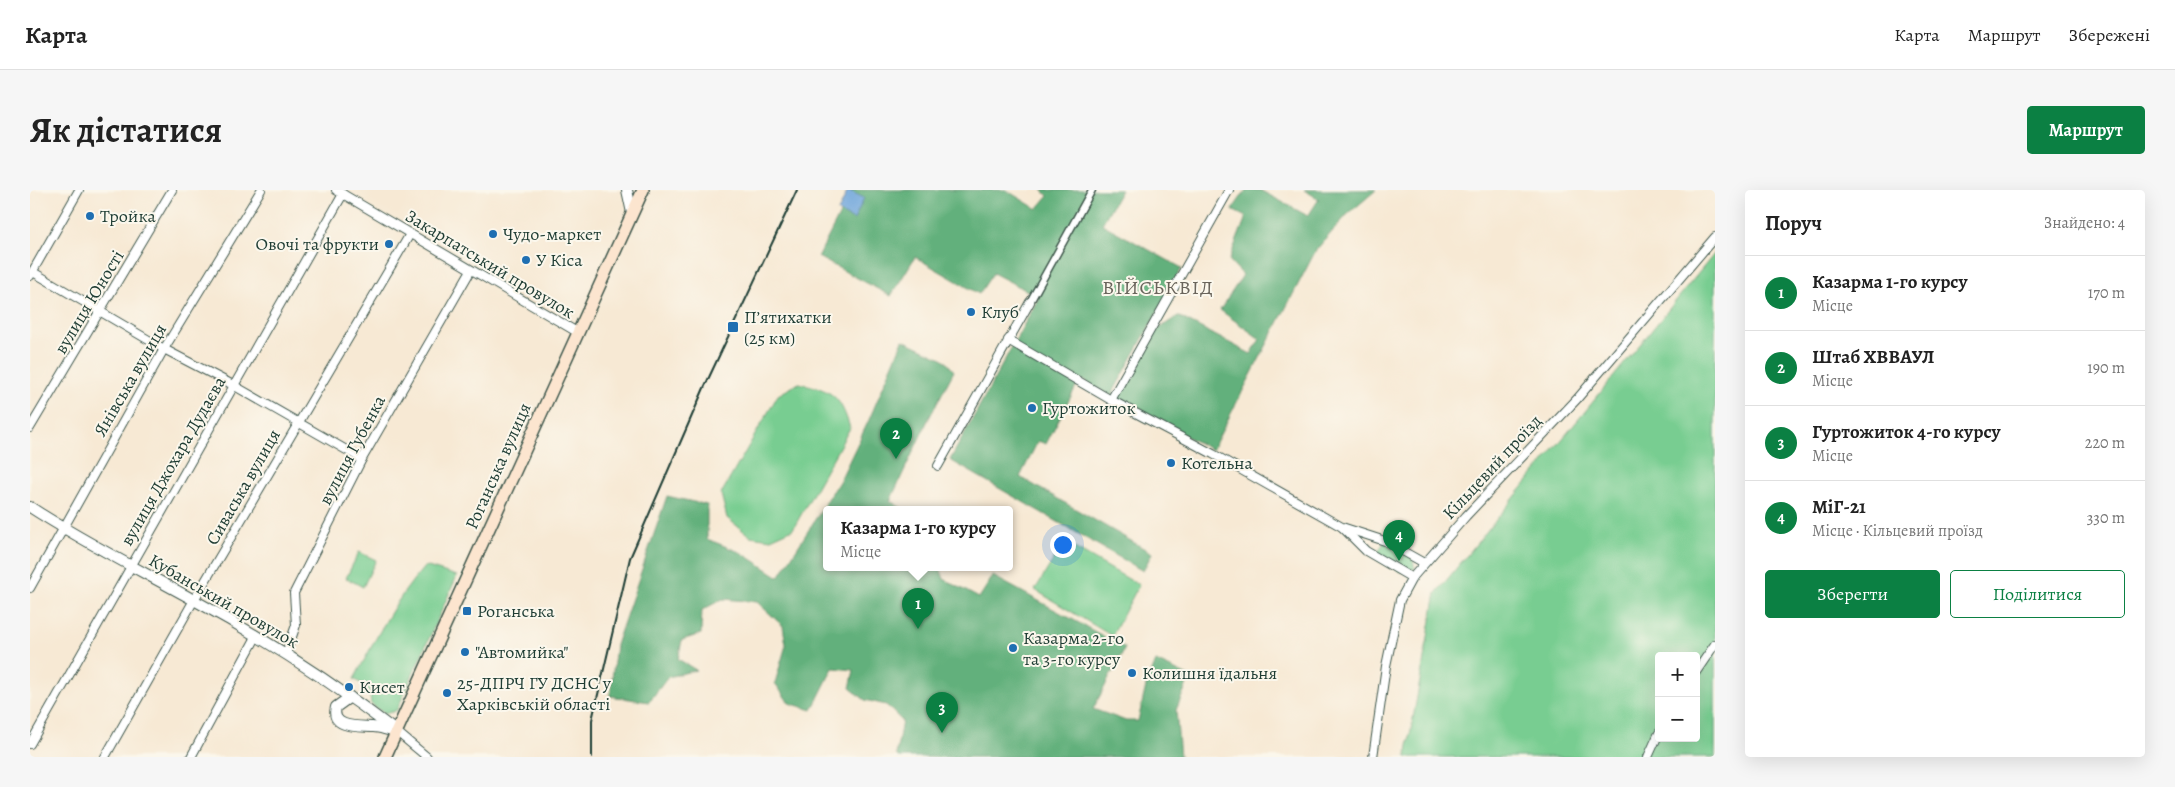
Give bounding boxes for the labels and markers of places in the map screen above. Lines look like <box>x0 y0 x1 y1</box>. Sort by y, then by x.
place label: Тройка <box>100 204 156 228</box>
marker: Тройка <box>84 210 96 222</box>
place label: Чудо-маркет <box>503 222 601 246</box>
marker: Чудо-маркет <box>487 228 499 240</box>
place label: Овочі та фрукти <box>256 232 379 256</box>
marker: Овочі та фрукти <box>383 238 395 250</box>
place label: У Кіса <box>536 248 583 272</box>
marker: У Кіса <box>520 254 532 266</box>
place label: Клуб <box>981 300 1019 324</box>
place label: Пʼятихатки (25 км) <box>744 305 832 350</box>
marker: Клуб <box>965 306 977 318</box>
marker: Пʼятихатки (25 км) <box>726 320 740 334</box>
place label: Гуртожиток <box>1042 396 1136 420</box>
marker: Гуртожиток <box>1026 402 1038 414</box>
pin: 2 <box>880 418 912 459</box>
place label: Котельна <box>1181 451 1254 475</box>
marker: Котельна <box>1165 457 1177 469</box>
pin: 4 <box>1383 520 1415 561</box>
pin: 1 <box>902 588 934 629</box>
place label: Роганська <box>477 599 555 623</box>
marker: Роганська <box>461 605 473 617</box>
place label: Казарма 2-го та 3-го курсу <box>1023 626 1124 671</box>
place label: "Автомийка" <box>475 640 569 664</box>
marker: Казарма 2-го та 3-го курсу <box>1007 642 1019 654</box>
marker: "Автомийка" <box>459 646 471 658</box>
place label: Колишня їдальня <box>1142 661 1277 685</box>
marker: Колишня їдальня <box>1126 667 1138 679</box>
place label: 25-ДПРЧ ГУ ДСНС у Харківській області <box>457 671 612 716</box>
place label: Кисет <box>359 675 405 699</box>
marker: Кисет <box>343 681 355 693</box>
marker: 25-ДПРЧ ГУ ДСНС у Харківській області <box>441 687 453 699</box>
pin: 3 <box>926 692 958 733</box>

